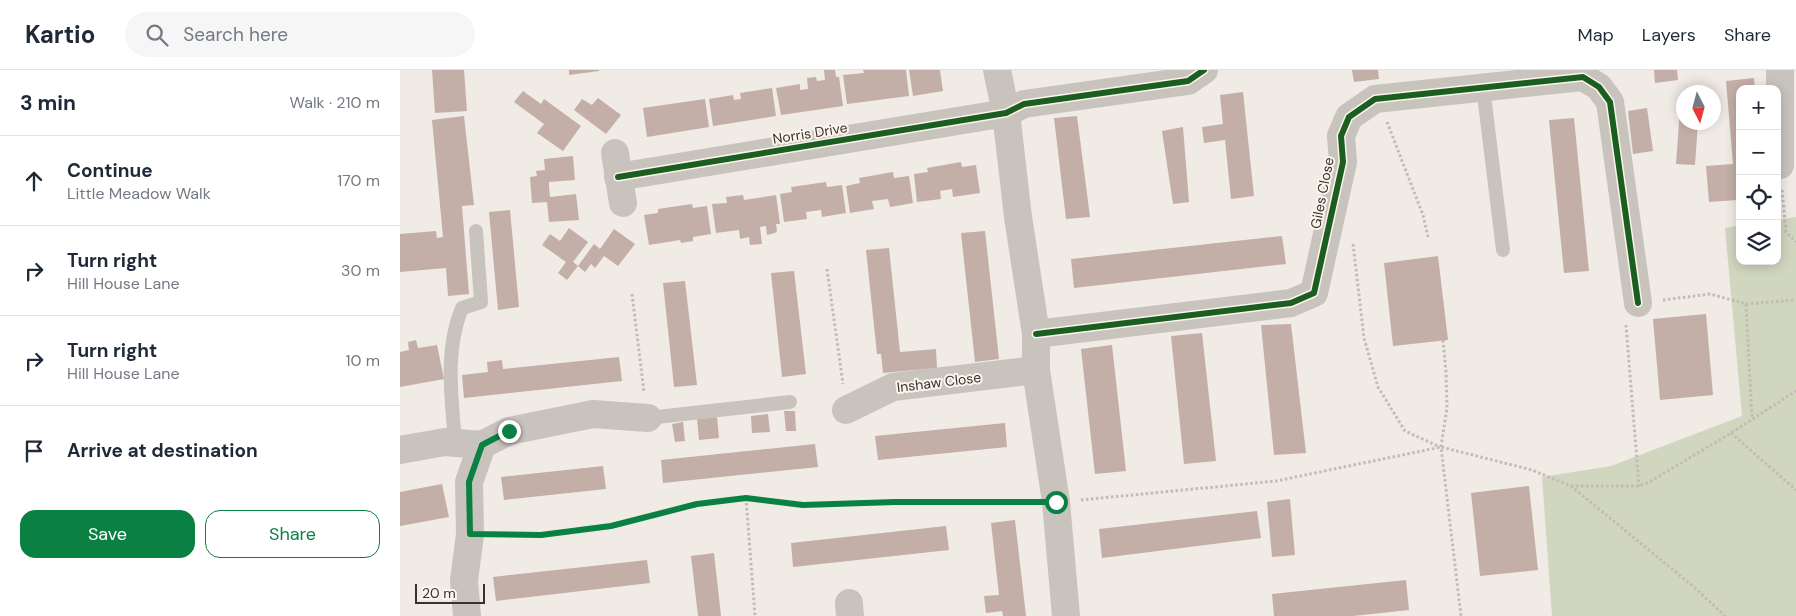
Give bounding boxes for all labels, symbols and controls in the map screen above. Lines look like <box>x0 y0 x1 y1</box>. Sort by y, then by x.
search box <box>125 12 475 57</box>
text: Kartio <box>25 19 95 50</box>
icon: search <box>143 21 171 49</box>
text: Search here <box>183 22 288 47</box>
text: Map <box>1578 23 1614 47</box>
text: Layers <box>1642 23 1696 47</box>
text: Share <box>1724 23 1771 47</box>
north arrow <box>1676 85 1721 130</box>
map controls <box>1736 85 1781 265</box>
button: + <box>1736 85 1781 130</box>
text: 3 min <box>20 89 76 117</box>
text: Walk · 210 m <box>290 92 380 113</box>
street label: Norris Drive <box>771 118 849 148</box>
button: − <box>1736 130 1781 175</box>
street label: Giles Close <box>1306 156 1338 230</box>
text: Continue <box>67 158 153 183</box>
icon: ahead <box>20 167 48 195</box>
text: 170 m <box>337 170 380 191</box>
button: locate <box>1736 175 1781 220</box>
text: Little Meadow Walk <box>67 183 211 204</box>
button: layers <box>1736 220 1781 265</box>
text: Turn right <box>67 248 157 273</box>
icon: right <box>20 257 48 285</box>
text: 30 m <box>341 260 380 281</box>
text: Hill House Lane <box>67 273 179 294</box>
text: Turn right <box>67 338 157 363</box>
icon: right <box>20 347 48 375</box>
text: 10 m <box>346 350 380 371</box>
text: Hill House Lane <box>67 363 179 384</box>
street label: Inshaw Close <box>896 368 982 396</box>
route end <box>498 420 521 443</box>
icon: arrive <box>20 437 48 465</box>
text: Arrive at destination <box>67 438 258 463</box>
route start <box>1045 491 1068 514</box>
button: Save <box>20 510 195 558</box>
button: Share <box>205 510 380 558</box>
scale bar <box>415 581 485 604</box>
text: 20 m <box>422 584 456 602</box>

